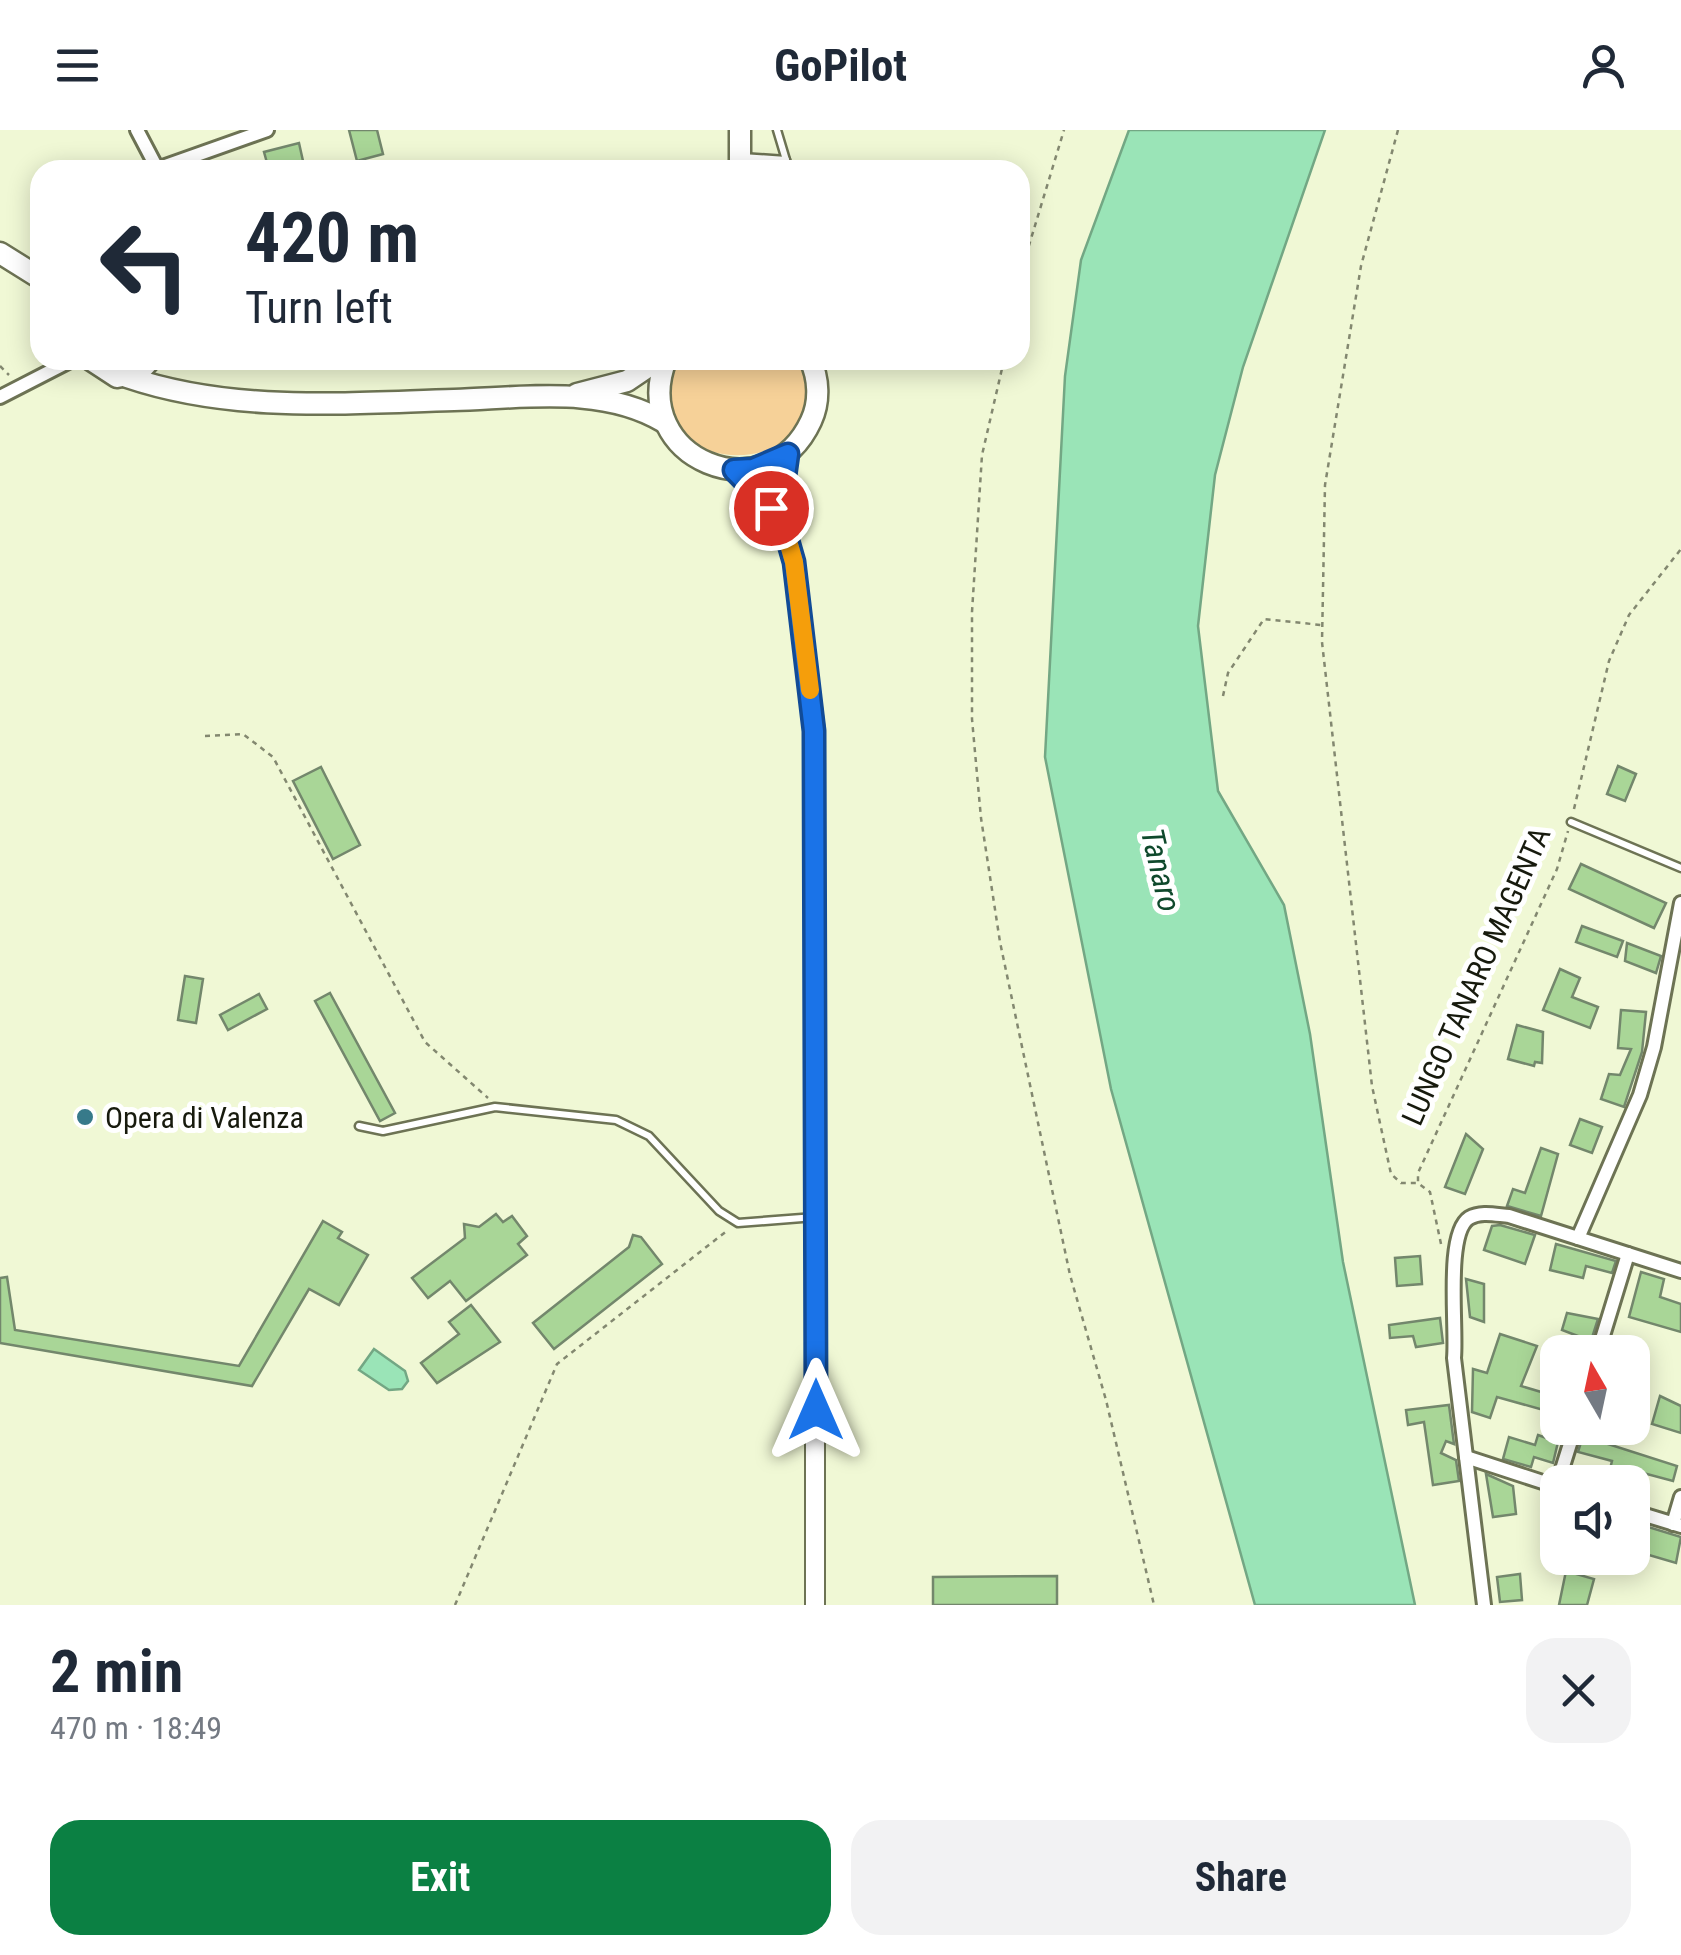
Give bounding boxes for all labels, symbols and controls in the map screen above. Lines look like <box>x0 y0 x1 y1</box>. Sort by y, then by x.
icon: menu <box>50 38 105 93</box>
icon: person <box>1576 38 1631 93</box>
text: GoPilot <box>774 39 907 92</box>
text: 420 m <box>245 197 419 279</box>
icon: left <box>80 200 210 330</box>
text: Turn left <box>245 281 393 334</box>
pin <box>729 466 814 551</box>
icon: arrive <box>744 481 799 536</box>
street label: LUNGO TANARO MAGENTA <box>1394 822 1558 1130</box>
water label: Tanaro <box>1133 825 1189 915</box>
place label: Opera di Valenza <box>105 1100 304 1135</box>
marker: Opera di Valenza <box>74 1106 96 1128</box>
north arrow <box>1540 1335 1650 1445</box>
map controls <box>1540 1335 1650 1575</box>
position arrow <box>764 1358 868 1462</box>
button: sound <box>1540 1465 1650 1575</box>
text: 2 min <box>50 1636 183 1707</box>
button: close <box>1526 1638 1631 1743</box>
text: 470 m · 18:49 <box>50 1709 222 1747</box>
button: Exit <box>50 1820 831 1935</box>
button: Share <box>851 1820 1631 1935</box>

